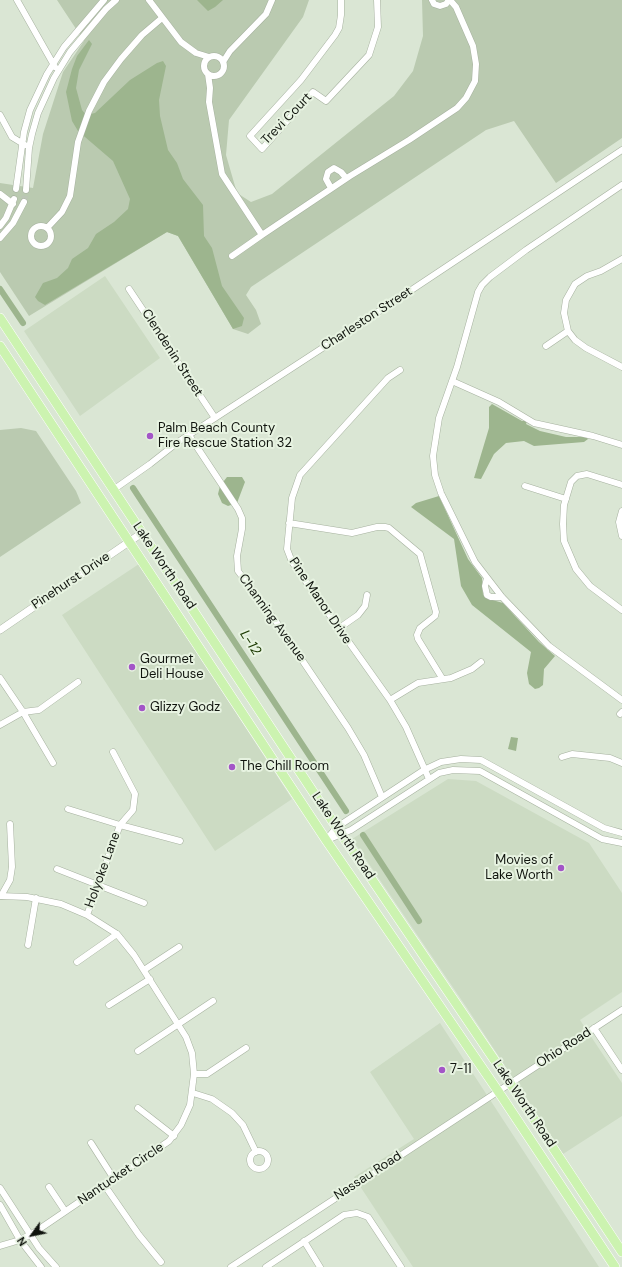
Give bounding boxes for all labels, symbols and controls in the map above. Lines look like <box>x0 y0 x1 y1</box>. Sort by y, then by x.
street label: Trevi Court <box>258 90 316 148</box>
street label: Charleston Street <box>318 284 416 354</box>
street label: Clendenin Street <box>138 306 206 400</box>
place label: Palm Beach County Fire Rescue Station 32 <box>158 421 292 452</box>
marker: Palm Beach County Fire Rescue Station 32 <box>145 431 155 441</box>
street label: Lake Worth Road <box>129 520 199 612</box>
street label: Pinehurst Drive <box>29 549 113 613</box>
street label: Pine Manor Drive <box>285 555 355 647</box>
street label: Channing Avenue <box>235 571 309 665</box>
water label: L-12 <box>236 627 264 659</box>
place label: Gourmet Deli House <box>140 652 204 683</box>
marker: Gourmet Deli House <box>127 662 137 672</box>
place label: Glizzy Godz <box>150 700 220 716</box>
marker: Glizzy Godz <box>137 703 147 713</box>
place label: The Chill Room <box>240 759 329 775</box>
marker: The Chill Room <box>227 762 237 772</box>
street label: Lake Worth Road <box>308 790 378 882</box>
street label: Holyoke Lane <box>82 830 124 910</box>
place label: Movies of Lake Worth <box>485 853 553 884</box>
marker: Movies of Lake Worth <box>556 863 566 873</box>
street label: Ohio Road <box>534 1025 594 1071</box>
street label: Lake Worth Road <box>489 1058 559 1150</box>
place label: 7-11 <box>450 1062 472 1078</box>
marker: 7-11 <box>437 1065 447 1075</box>
street label: Nantucket Circle <box>75 1140 167 1208</box>
street label: Nassau Road <box>331 1148 405 1204</box>
north arrow <box>12 1215 52 1255</box>
text: N <box>14 1234 30 1249</box>

